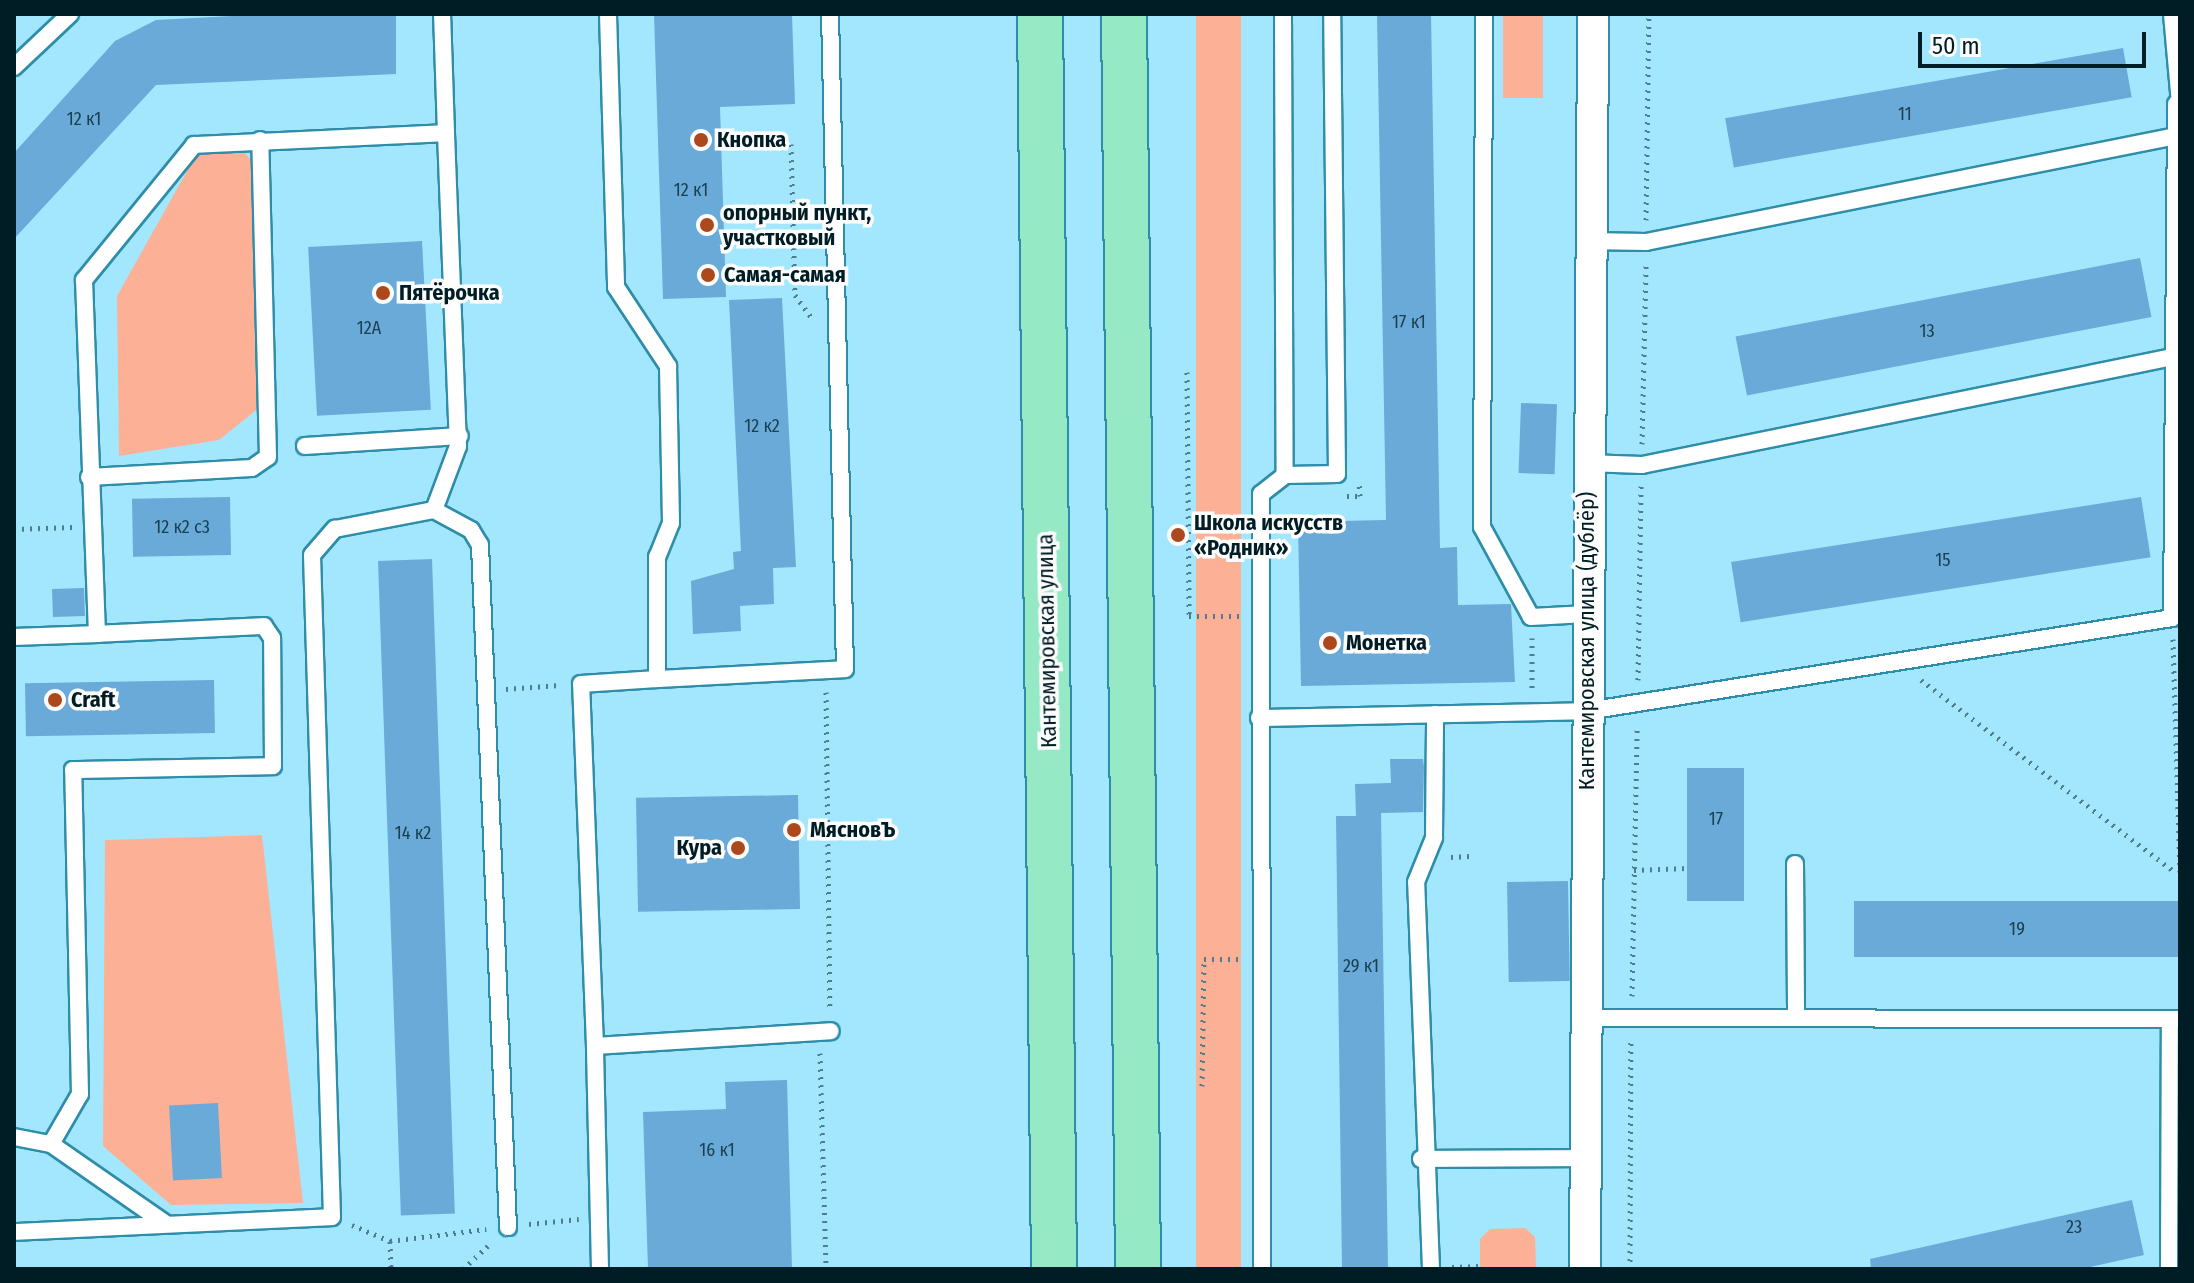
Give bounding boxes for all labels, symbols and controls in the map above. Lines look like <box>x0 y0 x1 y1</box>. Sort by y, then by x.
scale bar <box>1922 16 2150 66</box>
text: 50 m <box>1932 32 1980 60</box>
house number: 11 <box>1898 103 1912 125</box>
house number: 12 к1 <box>67 108 101 130</box>
place label: Кнопка <box>717 127 786 153</box>
marker: Кнопка <box>692 131 710 149</box>
house number: 12 к1 <box>674 179 708 201</box>
place label: опорный пункт, участковый <box>723 199 871 250</box>
marker: опорный пункт, участковый <box>698 216 716 234</box>
place label: Самая-самая <box>724 262 846 288</box>
marker: Самая-самая <box>699 266 717 284</box>
place label: Пятёрочка <box>399 280 500 306</box>
marker: Пятёрочка <box>374 284 392 302</box>
house number: 17 к1 <box>1392 311 1426 333</box>
house number: 12А <box>357 317 381 339</box>
house number: 13 <box>1919 320 1935 342</box>
house number: 12 к2 <box>744 415 780 437</box>
street label: Кантемировская улица (дублёр) <box>1574 492 1600 790</box>
place label: Школа искусств «Родник» <box>1194 509 1343 560</box>
house number: 12 к2 с3 <box>154 516 210 538</box>
marker: Школа искусств «Родник» <box>1169 526 1187 544</box>
street label: Кантемировская улица <box>1032 534 1062 748</box>
house number: 15 <box>1935 549 1951 571</box>
place label: Монетка <box>1346 630 1427 656</box>
marker: Монетка <box>1321 634 1339 652</box>
place label: Craft <box>71 687 116 713</box>
marker: Craft <box>46 691 64 709</box>
house number: 17 <box>1709 808 1723 830</box>
place label: МясновЪ <box>810 817 895 843</box>
marker: МясновЪ <box>785 821 803 839</box>
house number: 14 к2 <box>395 822 431 844</box>
place label: Кура <box>677 835 722 861</box>
marker: Кура <box>729 839 747 857</box>
house number: 19 <box>2009 918 2025 940</box>
house number: 29 к1 <box>1343 955 1379 977</box>
house number: 16 к1 <box>699 1139 735 1161</box>
house number: 23 <box>2066 1216 2082 1238</box>

